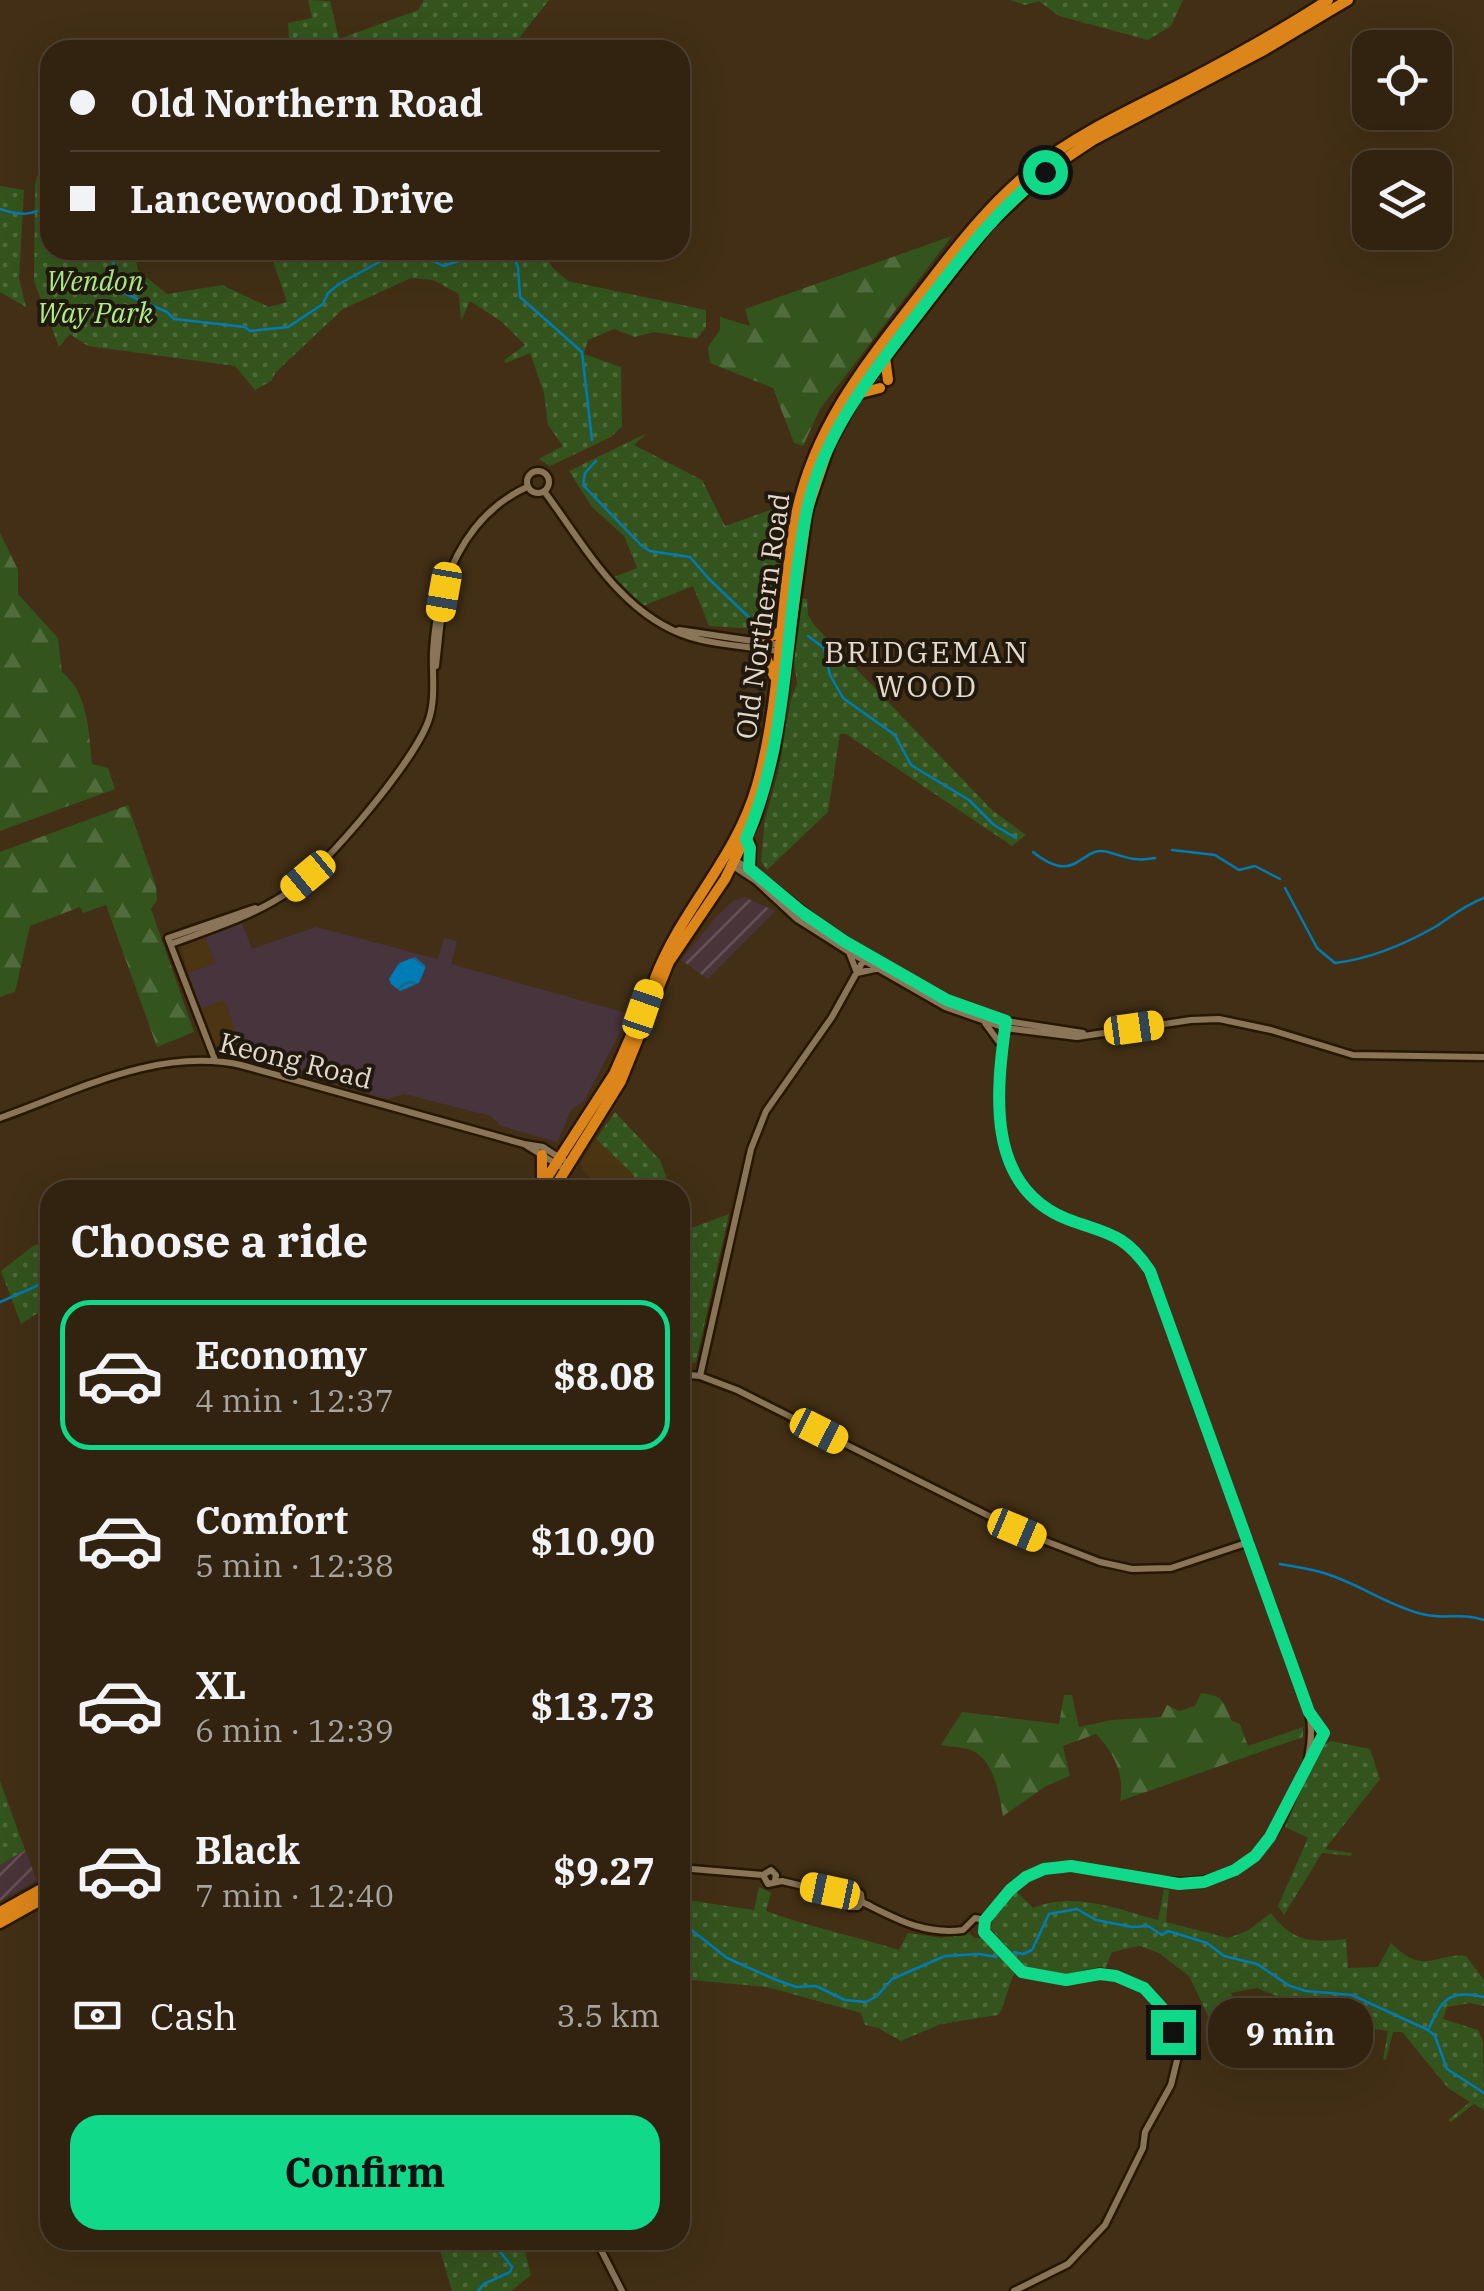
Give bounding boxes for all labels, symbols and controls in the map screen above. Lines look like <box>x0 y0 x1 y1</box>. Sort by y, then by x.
map controls <box>1352 30 1452 250</box>
button: locate <box>1352 30 1452 130</box>
text: Old Northern Road <box>130 78 483 127</box>
route start <box>1023 150 1068 195</box>
button: layers <box>1352 150 1452 250</box>
text: Lancewood Drive <box>130 174 454 223</box>
park label: Wendon Way Park <box>37 262 153 331</box>
street label: Old Northern Road <box>726 491 798 741</box>
car <box>424 560 464 624</box>
district label: BRIDGEMAN WOOD <box>824 632 1030 705</box>
car <box>275 845 341 907</box>
car <box>619 976 667 1042</box>
car <box>1102 1009 1166 1047</box>
street label: Keong Road <box>216 1023 376 1097</box>
text: Choose a ride <box>70 1211 368 1269</box>
icon: car <box>75 1330 165 1420</box>
text: Economy <box>195 1330 367 1379</box>
text: $8.08 <box>553 1351 655 1400</box>
text: 4 min · 12:37 <box>195 1379 394 1421</box>
car <box>785 1404 853 1458</box>
icon: car <box>75 1495 165 1585</box>
text: Comfort <box>195 1495 348 1544</box>
car <box>984 1504 1050 1556</box>
text: $10.90 <box>530 1516 655 1565</box>
text: 5 min · 12:38 <box>195 1544 394 1586</box>
icon: car <box>75 1660 165 1750</box>
text: XL <box>195 1660 246 1709</box>
text: $13.73 <box>530 1681 655 1730</box>
text: 6 min · 12:39 <box>195 1709 394 1751</box>
icon: car <box>75 1825 165 1915</box>
text: Black <box>195 1825 300 1874</box>
text: $9.27 <box>553 1846 655 1895</box>
car <box>798 1870 862 1912</box>
text: 7 min · 12:40 <box>195 1874 394 1916</box>
icon: cash <box>70 1988 125 2043</box>
text: Cash <box>150 1991 237 2040</box>
text: 3.5 km <box>556 1994 660 2036</box>
callout: 9 min <box>1208 1997 1373 2067</box>
route end <box>1151 2010 1196 2055</box>
text: 9 min <box>1246 2012 1335 2054</box>
button: Confirm <box>70 2115 660 2230</box>

